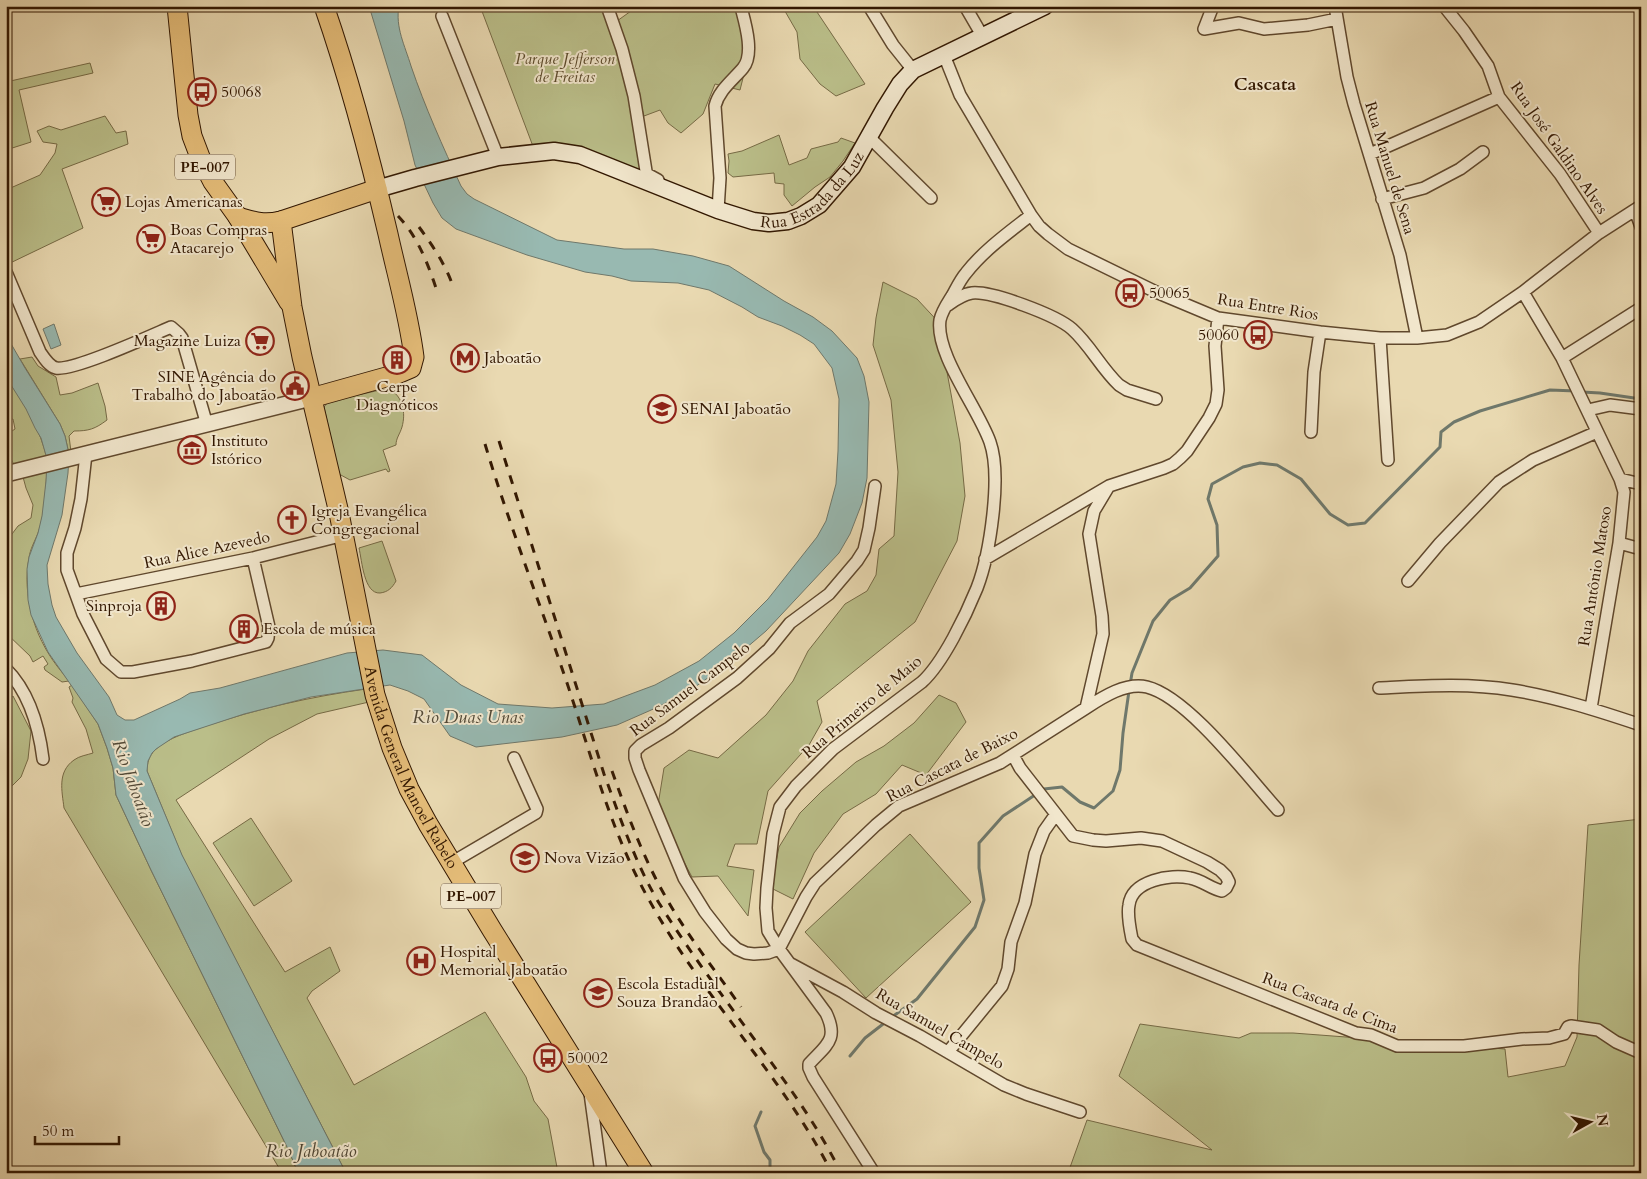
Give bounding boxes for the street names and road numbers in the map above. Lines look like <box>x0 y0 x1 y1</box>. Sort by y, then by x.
street label: Rua José Galdino Alves <box>1505 77 1613 219</box>
street label: Rua Manuel de Sena <box>1359 99 1421 237</box>
street label: Rua Estrada da Luz <box>759 148 869 234</box>
road number: PE-007 <box>175 154 235 180</box>
street label: Rua Entre Rios <box>1216 288 1320 326</box>
street label: Rua Antônio Matoso <box>1573 504 1617 648</box>
street label: Rua Alice Azevedo <box>142 526 272 574</box>
street label: Rua Samuel Campelo <box>625 636 755 741</box>
street label: Rua Primeiro de Maio <box>797 650 927 764</box>
street label: Avenida General Manoel Rabelo <box>359 664 464 873</box>
street label: Rua Cascata de Baixo <box>882 722 1022 808</box>
road number: PE-007 <box>441 884 501 908</box>
street label: Rua Cascata de Cima <box>1259 967 1401 1039</box>
street label: Rua Samuel Campelo <box>872 983 1009 1075</box>

